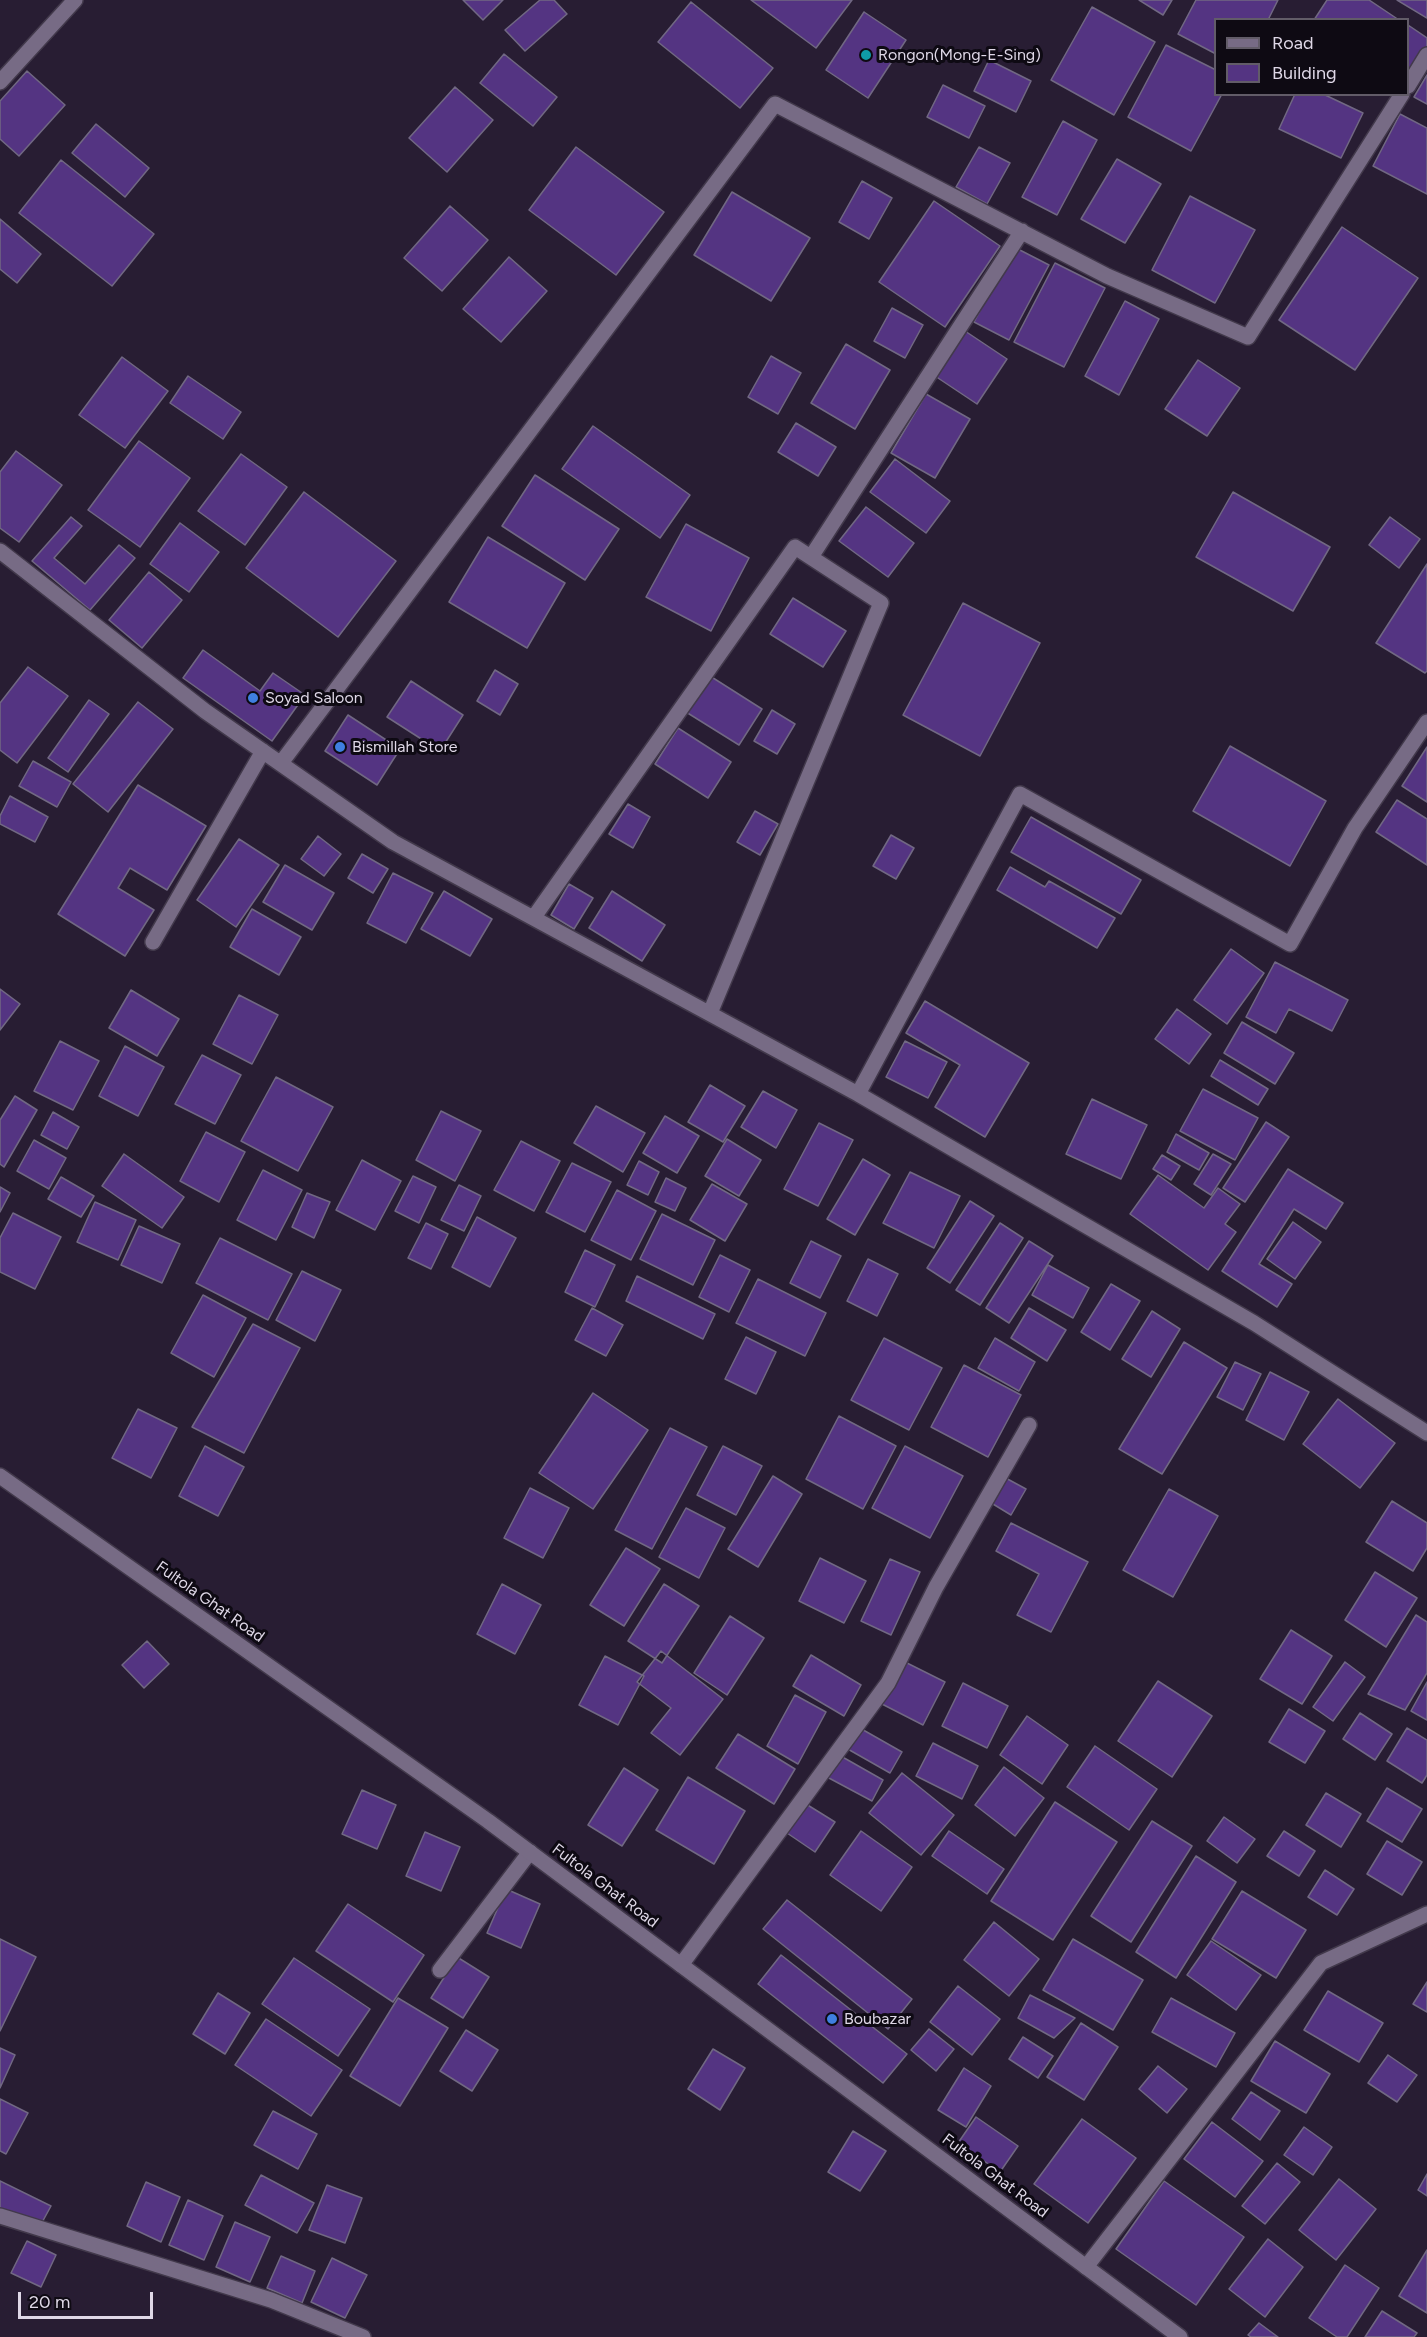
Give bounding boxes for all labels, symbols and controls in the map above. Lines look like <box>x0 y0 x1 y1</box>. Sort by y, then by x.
legend <box>1214 18 1409 96</box>
text: Road <box>1272 32 1313 54</box>
place label: Rongon(Mong-E-Sing) <box>878 45 1041 65</box>
marker: Rongon(Mong-E-Sing) <box>859 48 873 62</box>
text: Building <box>1272 62 1337 84</box>
place label: Soyad Saloon <box>265 688 363 708</box>
marker: Soyad Saloon <box>246 691 260 705</box>
place label: Bismillah Store <box>352 737 458 757</box>
marker: Bismillah Store <box>333 740 347 754</box>
street label: Fultola Ghat Road <box>152 1557 268 1647</box>
street label: Fultola Ghat Road <box>548 1840 662 1932</box>
place label: Boubazar <box>844 2009 911 2029</box>
marker: Boubazar <box>825 2012 839 2026</box>
street label: Fultola Ghat Road <box>938 2130 1052 2222</box>
scale bar <box>21 2280 156 2318</box>
text: 20 m <box>29 2291 70 2313</box>

